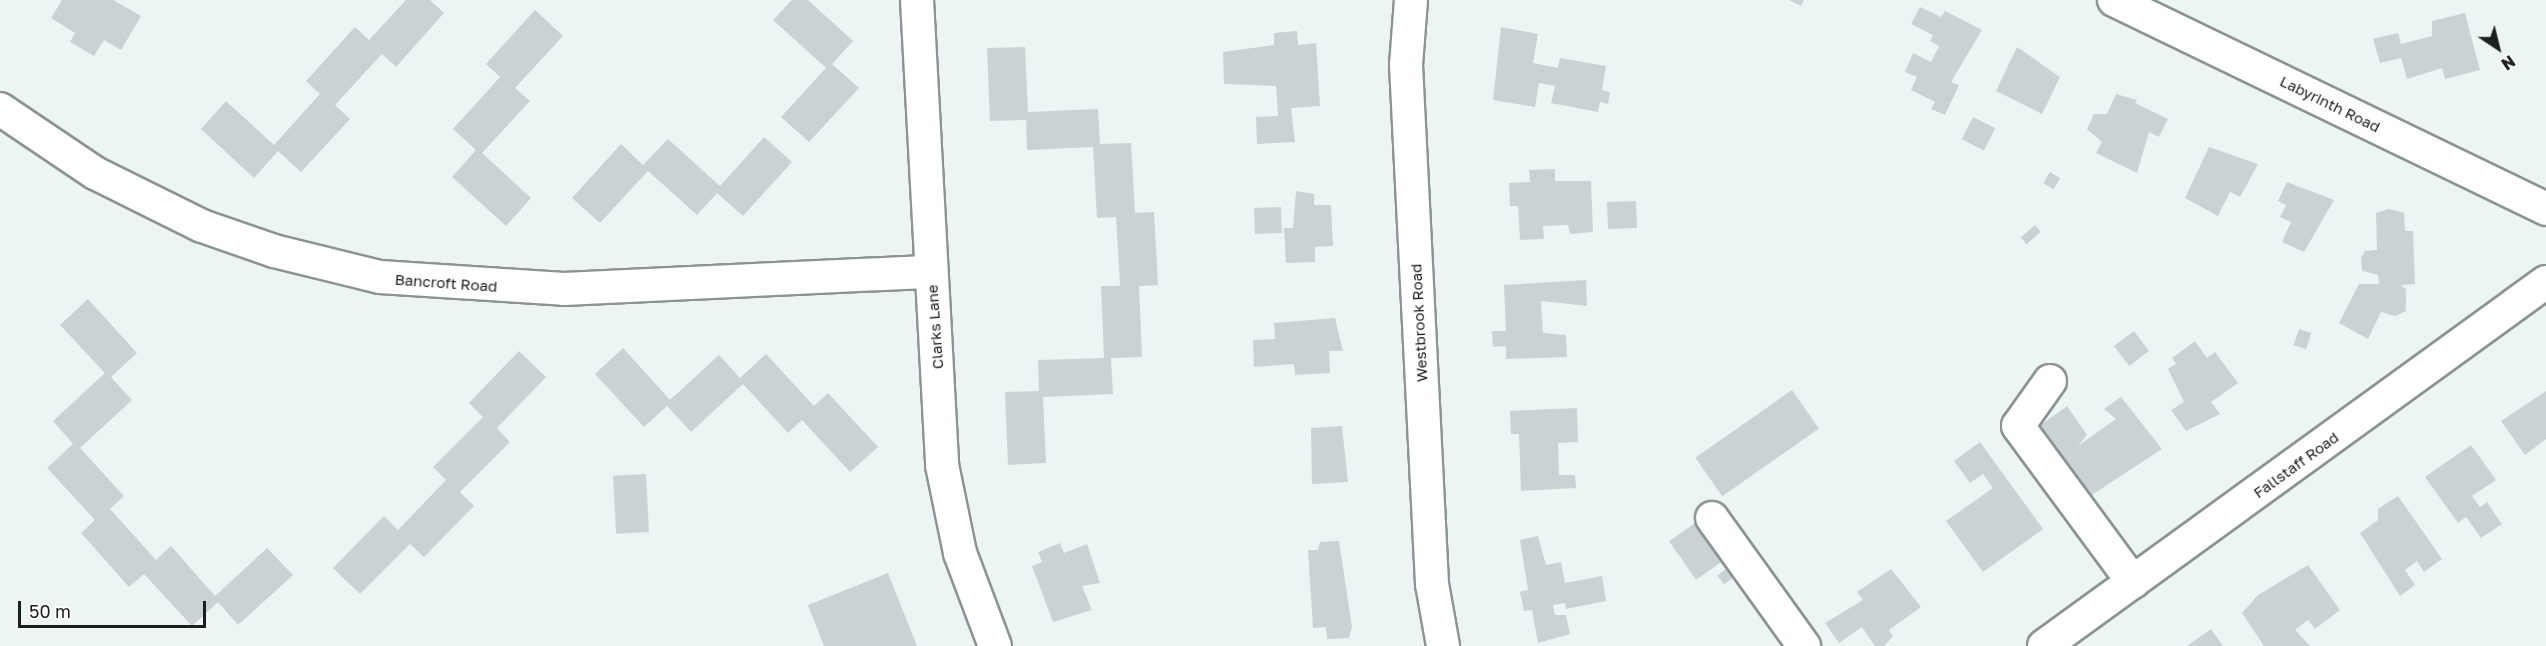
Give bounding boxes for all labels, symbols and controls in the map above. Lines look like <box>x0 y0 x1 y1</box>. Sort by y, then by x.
north arrow <box>2468 18 2528 78</box>
text: N <box>2498 51 2519 74</box>
street label: Labyrinth Road <box>2277 72 2383 136</box>
street label: Westbrook Road <box>1407 263 1431 383</box>
street label: Bancroft Road <box>394 270 498 296</box>
street label: Clarks Lane <box>923 284 947 370</box>
street label: Fallstaff Road <box>2250 428 2342 502</box>
scale bar <box>21 589 208 627</box>
text: 50 m <box>29 600 71 622</box>

